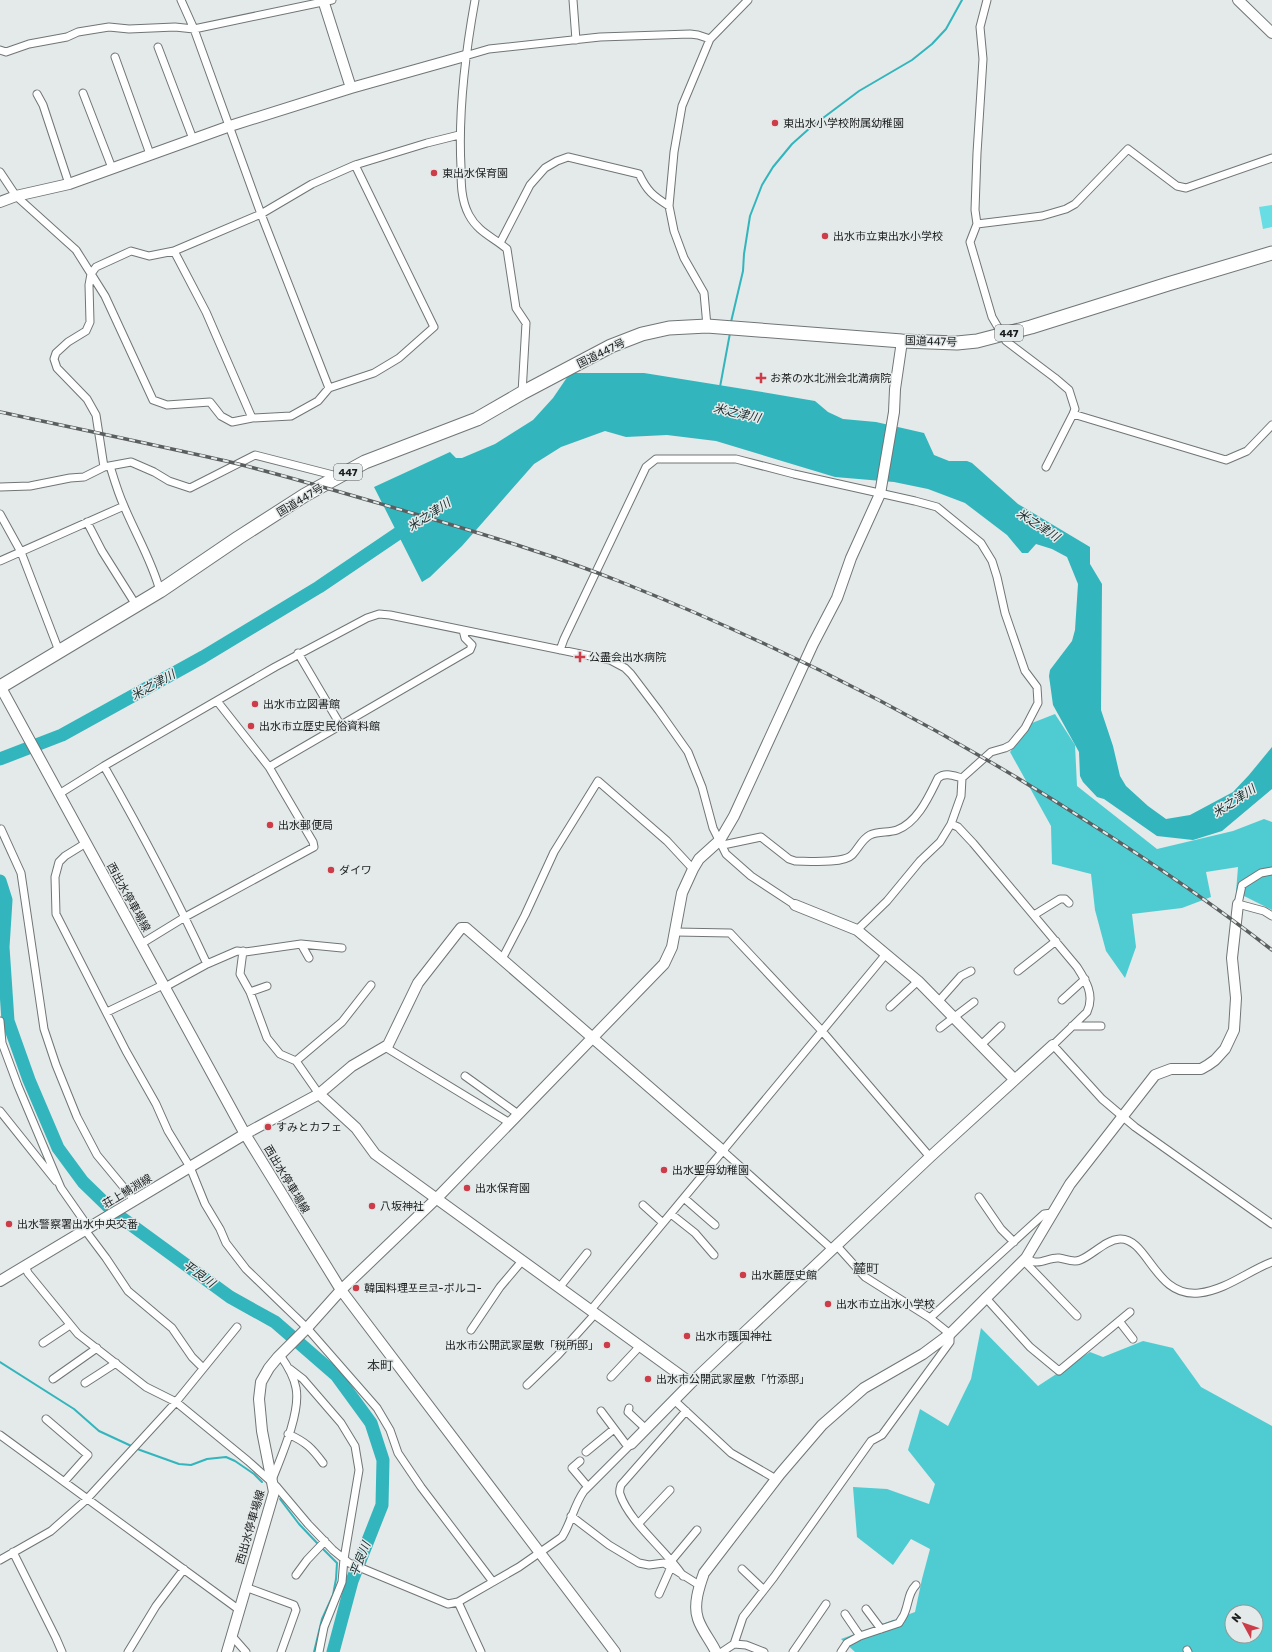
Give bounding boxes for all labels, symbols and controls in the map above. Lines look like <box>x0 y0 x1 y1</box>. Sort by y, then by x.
place label: 東出水小学校附属幼稚園 <box>783 117 904 130</box>
marker: 東出水小学校附属幼稚園 <box>770 118 780 128</box>
place label: 東出水保育園 <box>442 167 508 180</box>
marker: 東出水保育園 <box>429 168 439 178</box>
place label: 出水市立東出水小学校 <box>833 230 943 243</box>
marker: 出水市立東出水小学校 <box>820 231 830 241</box>
road number: 447 <box>995 325 1023 341</box>
street label: 国道447号 <box>905 334 957 349</box>
street label: 国道447号 <box>575 336 627 371</box>
marker: お茶の水北洲会北満病院 <box>755 372 767 384</box>
place label: お茶の水北洲会北満病院 <box>770 372 891 385</box>
water label: 米之津川 <box>712 401 764 426</box>
road number: 447 <box>334 464 362 480</box>
street label: 国道447号 <box>275 481 326 519</box>
water label: 米之津川 <box>405 495 455 534</box>
water label: 米之津川 <box>1014 506 1064 545</box>
marker: 公盡会出水病院 <box>574 651 586 663</box>
place label: 公盡会出水病院 <box>589 651 666 664</box>
water label: 米之津川 <box>129 666 179 703</box>
place label: 出水市立図書館 <box>263 698 340 711</box>
marker: 出水市立図書館 <box>250 699 260 709</box>
place label: 出水市立歴史民俗資料館 <box>259 720 380 733</box>
marker: 出水市立歴史民俗資料館 <box>246 721 256 731</box>
water label: 米之津川 <box>1210 781 1260 820</box>
place label: 出水郵便局 <box>278 819 333 832</box>
marker: 出水郵便局 <box>265 820 275 830</box>
street label: 西出水停車場線 <box>104 860 153 934</box>
place label: ダイワ <box>339 864 372 877</box>
marker: ダイワ <box>326 865 336 875</box>
place label: すみとカフェ <box>276 1121 342 1134</box>
marker: すみとカフェ <box>263 1122 273 1132</box>
street label: 西出水停車場線 <box>261 1143 312 1216</box>
place label: 出水聖母幼稚園 <box>672 1164 749 1177</box>
marker: 出水聖母幼稚園 <box>659 1165 669 1175</box>
street label: 荘上鯖淵線 <box>100 1172 154 1211</box>
place label: 出水保育園 <box>475 1182 530 1195</box>
marker: 出水保育園 <box>462 1183 472 1193</box>
place label: 八坂神社 <box>380 1200 424 1213</box>
marker: 八坂神社 <box>367 1201 377 1211</box>
place label: 出水警察署出水中央交番 <box>17 1218 138 1231</box>
marker: 出水警察署出水中央交番 <box>4 1219 14 1229</box>
water label: 平良川 <box>180 1258 219 1291</box>
district label: 麓町 <box>853 1261 879 1276</box>
place label: 出水麓歴史館 <box>751 1269 817 1282</box>
marker: 出水麓歴史館 <box>738 1270 748 1280</box>
place label: 韓国料理포르코-ポルコ- <box>364 1282 482 1295</box>
marker: 韓国料理포르코-ポルコ- <box>351 1283 361 1293</box>
place label: 出水市立出水小学校 <box>836 1298 935 1311</box>
marker: 出水市立出水小学校 <box>823 1299 833 1309</box>
place label: 出水市護国神社 <box>695 1330 772 1343</box>
marker: 出水市護国神社 <box>682 1331 692 1341</box>
place label: 出水市公開武家屋敷「税所邸」 <box>445 1339 599 1352</box>
marker: 出水市公開武家屋敷「税所邸」 <box>602 1340 612 1350</box>
district label: 本町 <box>367 1358 393 1373</box>
place label: 出水市公開武家屋敷「竹添邸」 <box>656 1373 810 1386</box>
marker: 出水市公開武家屋敷「竹添邸」 <box>643 1374 653 1384</box>
street label: 西出水停車場線 <box>234 1488 267 1566</box>
water label: 平良川 <box>347 1538 374 1578</box>
north arrow <box>1224 1604 1264 1644</box>
text: N <box>1229 1611 1244 1625</box>

